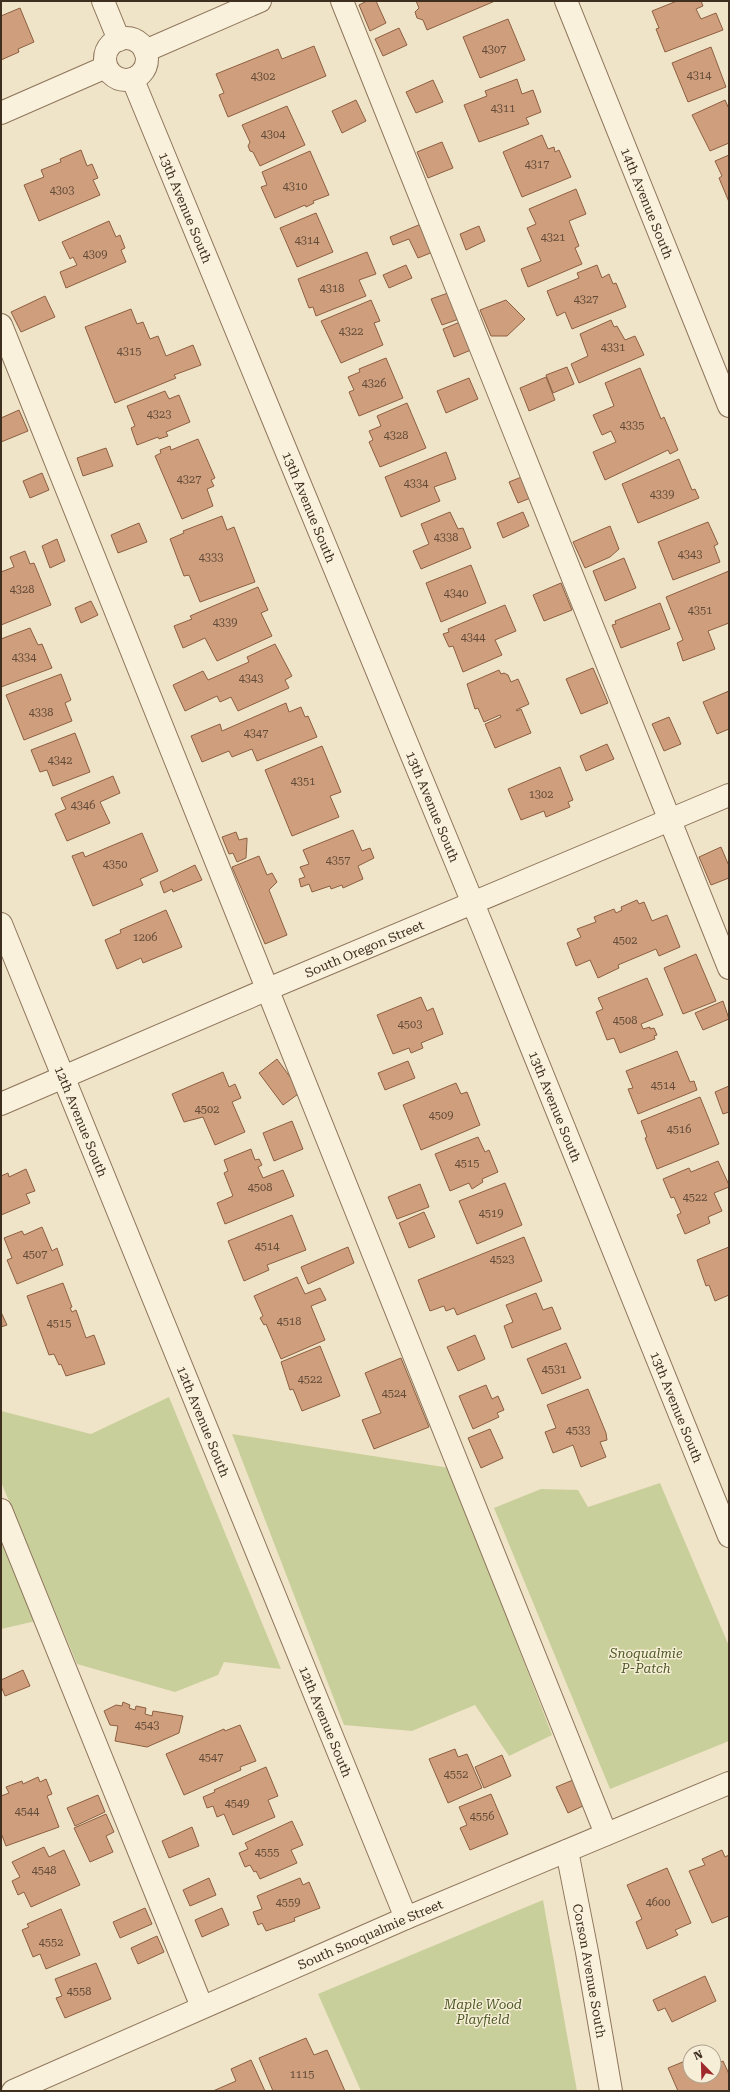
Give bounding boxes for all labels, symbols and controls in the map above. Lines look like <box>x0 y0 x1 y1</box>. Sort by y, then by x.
house number: 4307 <box>482 43 506 56</box>
house number: 4314 <box>687 69 712 82</box>
house number: 4302 <box>251 70 275 83</box>
house number: 4311 <box>491 102 515 115</box>
house number: 4304 <box>261 128 286 141</box>
street label: 14th Avenue South <box>618 146 676 262</box>
street label: 13th Avenue South <box>156 150 215 266</box>
house number: 4317 <box>525 158 549 171</box>
house number: 4310 <box>283 180 307 193</box>
house number: 4303 <box>50 184 74 197</box>
house number: 4321 <box>541 231 565 244</box>
house number: 4314 <box>295 234 320 247</box>
house number: 4309 <box>83 248 107 261</box>
house number: 4318 <box>320 282 344 295</box>
house number: 4327 <box>574 293 598 306</box>
house number: 4322 <box>339 325 363 338</box>
house number: 4331 <box>601 341 625 354</box>
house number: 4315 <box>117 345 141 358</box>
house number: 4326 <box>362 377 386 390</box>
house number: 4323 <box>147 408 171 421</box>
house number: 4335 <box>620 419 644 432</box>
house number: 4328 <box>384 429 408 442</box>
street label: 13th Avenue South <box>279 449 339 566</box>
house number: 4327 <box>177 473 201 486</box>
house number: 4334 <box>404 477 429 490</box>
house number: 4339 <box>650 488 674 501</box>
house number: 4338 <box>434 531 458 544</box>
house number: 4343 <box>678 548 702 561</box>
house number: 4333 <box>199 551 223 564</box>
house number: 4328 <box>10 583 34 596</box>
house number: 4340 <box>444 587 468 600</box>
house number: 4351 <box>688 604 712 617</box>
house number: 4339 <box>213 616 237 629</box>
house number: 4344 <box>461 631 486 644</box>
house number: 4334 <box>12 651 37 664</box>
house number: 4343 <box>239 672 263 685</box>
house number: 4338 <box>29 706 53 719</box>
house number: 4347 <box>244 727 268 740</box>
street label: 13th Avenue South <box>403 749 462 865</box>
house number: 4342 <box>48 754 72 767</box>
house number: 4351 <box>291 775 315 788</box>
house number: 1302 <box>529 788 553 801</box>
house number: 4346 <box>71 799 95 812</box>
house number: 4357 <box>326 854 350 867</box>
house number: 4350 <box>103 858 127 871</box>
street label: South Oregon Street <box>303 917 426 981</box>
house number: 1206 <box>133 931 157 944</box>
house number: 4502 <box>613 934 637 947</box>
house number: 4508 <box>613 1014 637 1027</box>
house number: 4503 <box>398 1018 422 1031</box>
street label: 13th Avenue South <box>526 1049 584 1165</box>
street label: 12th Avenue South <box>52 1064 110 1180</box>
house number: 4514 <box>651 1079 676 1092</box>
house number: 4502 <box>195 1103 219 1116</box>
house number: 4509 <box>429 1109 453 1122</box>
house number: 4516 <box>667 1123 691 1136</box>
house number: 4515 <box>455 1157 479 1170</box>
house number: 4508 <box>248 1181 272 1194</box>
house number: 4522 <box>683 1191 707 1204</box>
house number: 4519 <box>479 1207 503 1220</box>
house number: 4514 <box>255 1240 280 1253</box>
house number: 4507 <box>23 1248 47 1261</box>
house number: 4523 <box>490 1253 514 1266</box>
house number: 4518 <box>277 1315 301 1328</box>
house number: 4515 <box>47 1317 71 1330</box>
street label: 13th Avenue South <box>647 1349 706 1465</box>
house number: 4531 <box>542 1363 566 1376</box>
street label: 12th Avenue South <box>174 1364 233 1480</box>
house number: 4522 <box>298 1373 322 1386</box>
house number: 4524 <box>382 1387 407 1400</box>
house number: 4533 <box>566 1424 590 1437</box>
park label: Snoqualmie P-Patch <box>609 1646 683 1676</box>
street label: 12th Avenue South <box>296 1664 355 1780</box>
house number: 4543 <box>135 1719 159 1732</box>
house number: 4547 <box>199 1751 223 1764</box>
house number: 4552 <box>444 1768 468 1781</box>
house number: 4549 <box>225 1797 249 1810</box>
house number: 4544 <box>15 1805 40 1818</box>
house number: 4556 <box>470 1810 494 1823</box>
house number: 4555 <box>255 1846 279 1859</box>
house number: 4548 <box>32 1864 56 1877</box>
house number: 4559 <box>276 1896 300 1909</box>
street label: South Snoqualmie Street <box>295 1896 445 1973</box>
house number: 4600 <box>646 1896 670 1909</box>
street label: Corson Avenue South <box>570 1903 609 2040</box>
house number: 4552 <box>39 1936 63 1949</box>
house number: 4558 <box>67 1985 91 1998</box>
park label: Maple Wood Playfield <box>443 1997 522 2027</box>
north arrow <box>682 2044 722 2084</box>
text: N <box>692 2047 705 2063</box>
house number: 1115 <box>290 2068 314 2081</box>

